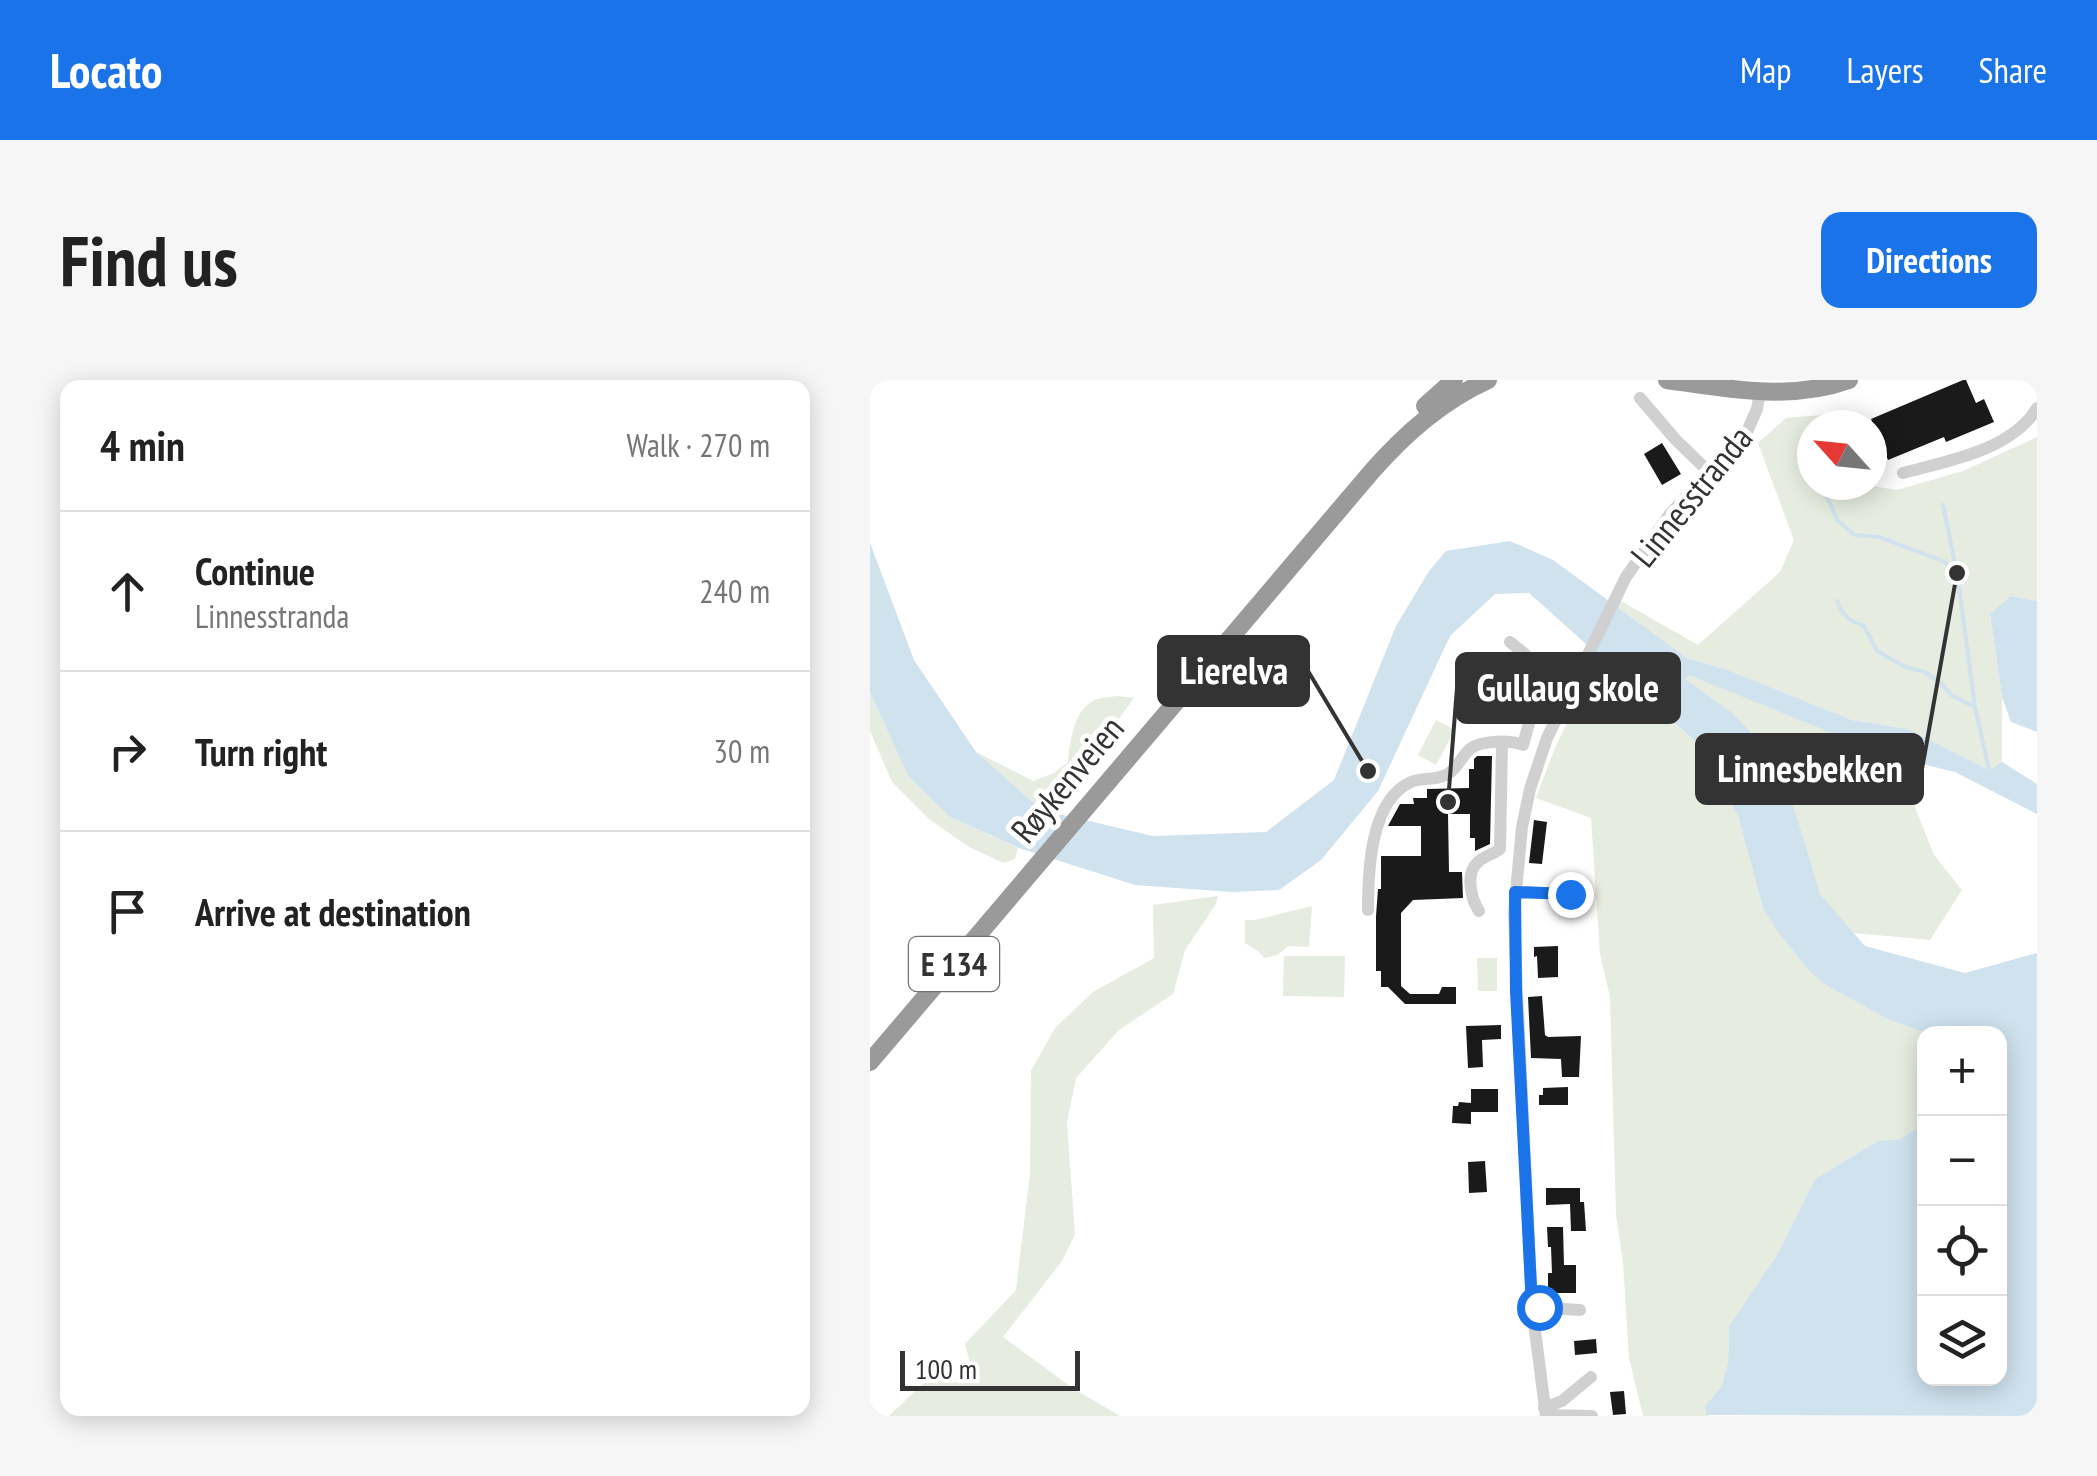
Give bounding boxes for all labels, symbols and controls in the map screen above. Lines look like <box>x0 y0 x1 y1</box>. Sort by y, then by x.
text: Locato <box>50 39 162 101</box>
text: Map <box>1740 47 1791 93</box>
text: Layers <box>1846 47 1924 93</box>
text: Share <box>1979 47 2047 93</box>
button: Directions <box>1821 212 2037 308</box>
text: Find us <box>60 215 238 305</box>
north arrow <box>1797 410 1887 500</box>
street label: Linnesstranda <box>1620 416 1762 576</box>
text: 4 min <box>100 418 185 473</box>
text: Walk · 270 m <box>626 424 770 466</box>
text: Continue <box>195 546 315 595</box>
icon: ahead <box>100 564 155 619</box>
text: 240 m <box>699 570 770 612</box>
text: Linnesstranda <box>195 595 349 637</box>
callout: Lierelva <box>1159 637 1308 705</box>
text: Lierelva <box>1180 645 1288 694</box>
callout: Gullaug skole <box>1457 654 1679 722</box>
text: Gullaug skole <box>1477 662 1659 711</box>
street label: Røykenveien <box>1001 706 1133 852</box>
icon: right <box>100 724 155 779</box>
text: Turn right <box>195 727 327 776</box>
text: 30 m <box>714 730 770 772</box>
callout: Linnesbekken <box>1697 735 1922 803</box>
text: Linnesbekken <box>1717 743 1903 792</box>
route end <box>1548 872 1594 918</box>
icon: arrive <box>100 884 155 939</box>
text: Arrive at destination <box>195 887 471 936</box>
road number: E 134 <box>909 937 999 991</box>
map controls <box>1917 1026 2007 1386</box>
button: + <box>1917 1026 2007 1116</box>
button: − <box>1917 1116 2007 1206</box>
button: locate <box>1917 1206 2007 1296</box>
route start <box>1517 1285 1563 1331</box>
button: layers <box>1917 1296 2007 1386</box>
scale bar <box>900 1346 1080 1390</box>
text: 100 m <box>915 1350 977 1387</box>

